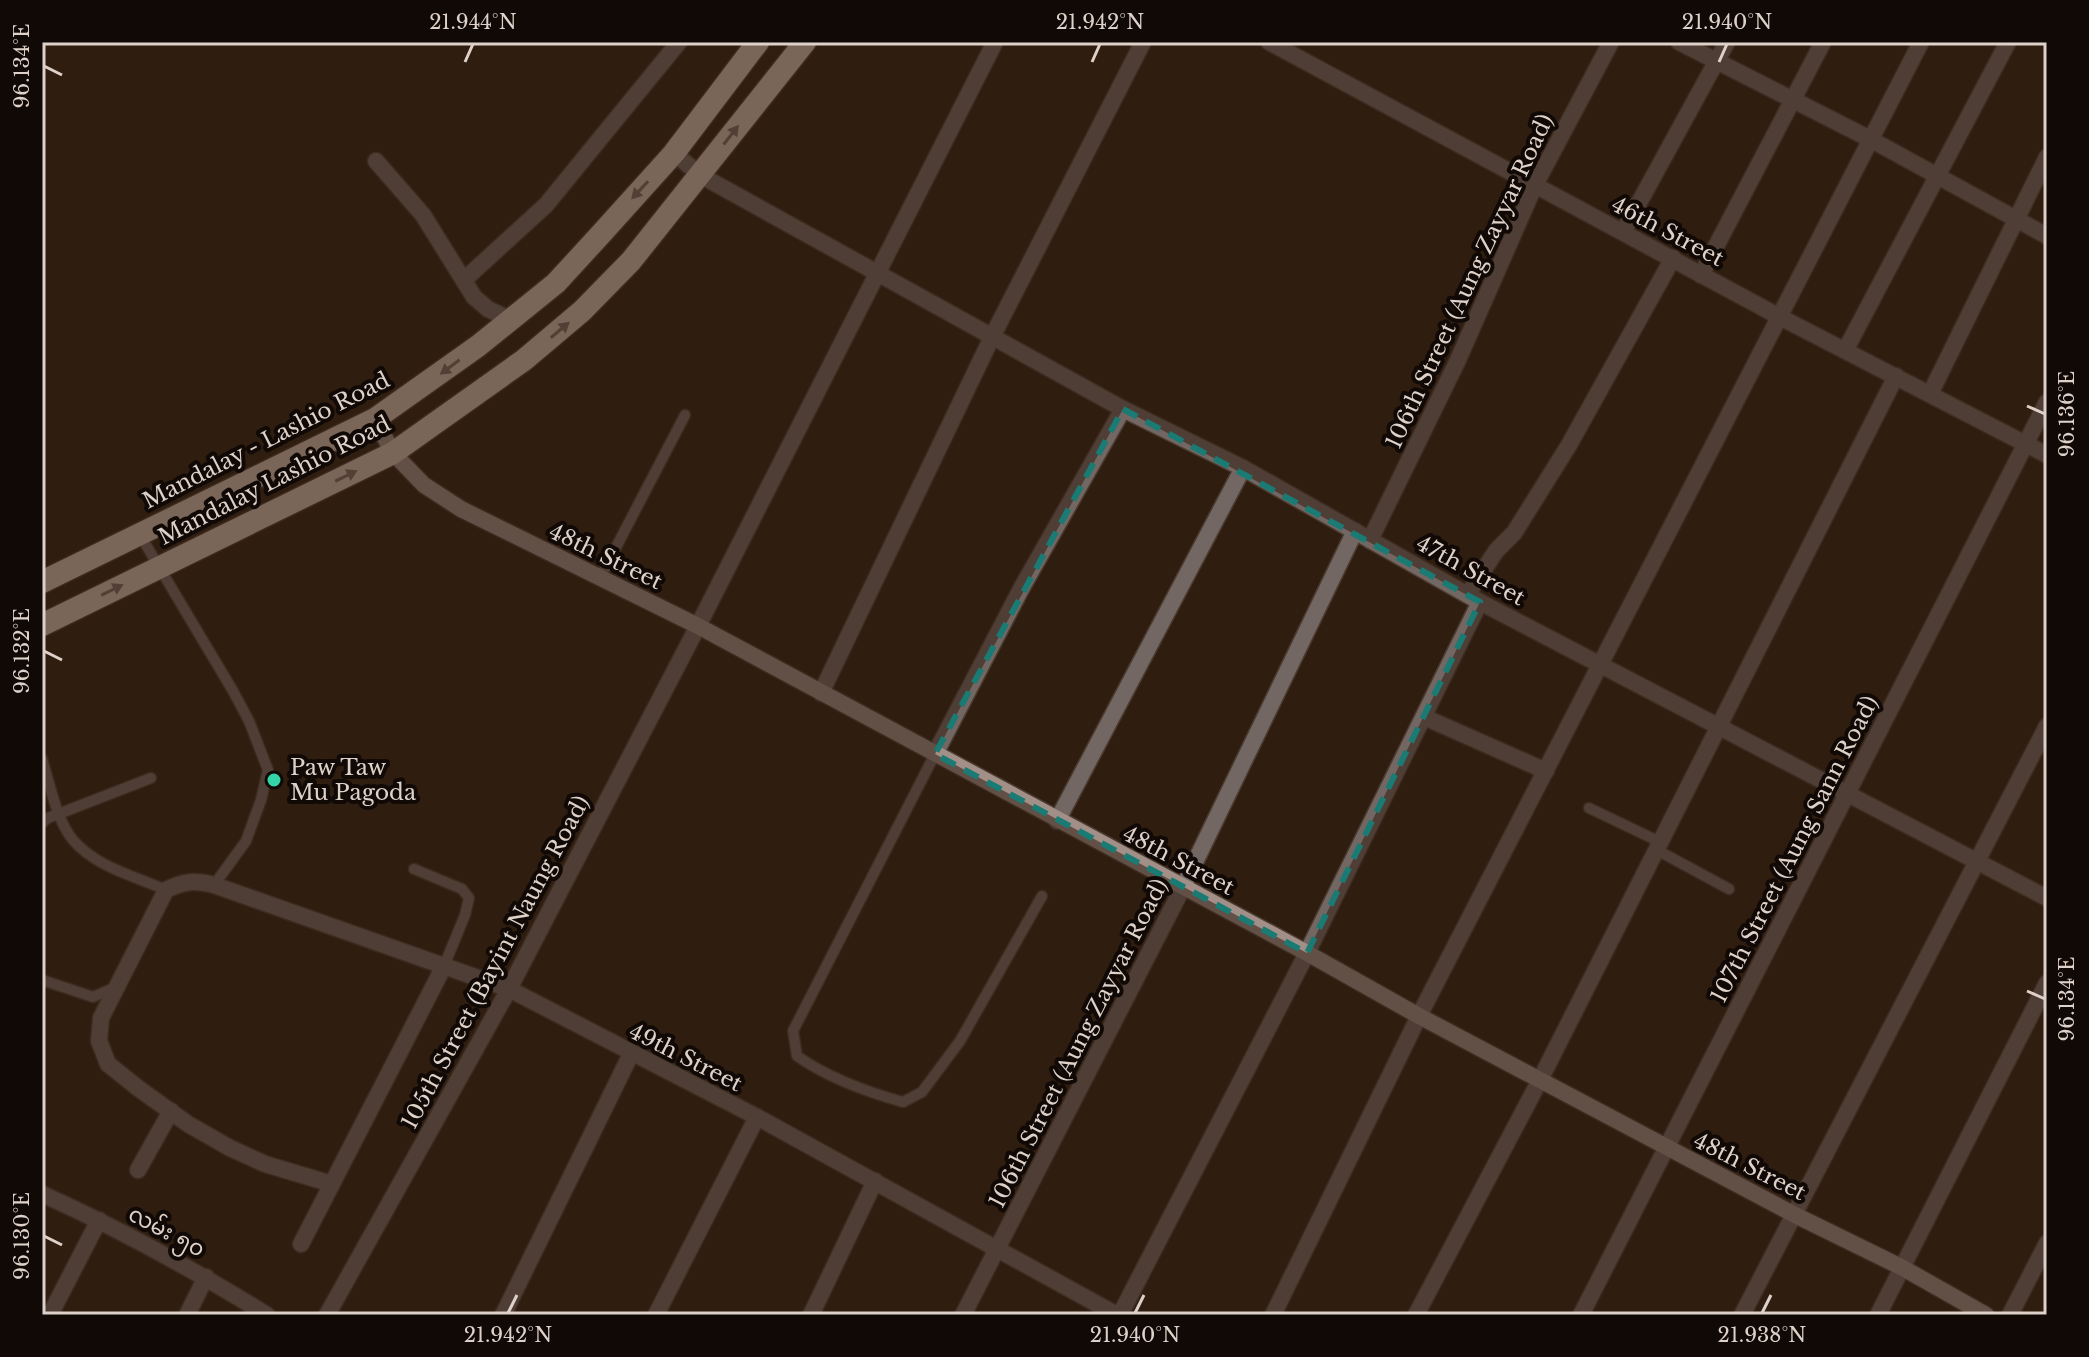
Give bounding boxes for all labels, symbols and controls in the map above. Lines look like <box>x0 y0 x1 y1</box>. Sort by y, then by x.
text: 21.944°N <box>429 10 517 34</box>
text: 21.942°N <box>1056 10 1144 34</box>
text: 21.940°N <box>1682 10 1772 34</box>
text: 96.134°E <box>10 23 34 109</box>
street label: 106th Street (Aung Zayyar Road) <box>1380 110 1559 453</box>
one-way arrow <box>722 125 739 145</box>
one-way arrow <box>631 181 649 200</box>
street label: 46th Street <box>1607 191 1729 273</box>
one-way arrow <box>549 322 569 339</box>
one-way arrow <box>440 358 460 374</box>
street label: Mandalay - Lashio Road <box>138 366 394 515</box>
text: 96.136°E <box>2055 371 2079 457</box>
street label: Mandalay Lashio Road <box>154 410 395 551</box>
one-way arrow <box>334 469 357 483</box>
street label: 48th Street <box>545 518 667 596</box>
street label: 47th Street <box>1412 530 1530 612</box>
one-way arrow <box>100 583 123 597</box>
text: 96.132°E <box>10 608 34 694</box>
street label: 107th Street (Aung Sann Road) <box>1705 691 1884 1007</box>
place label: Paw Taw Mu Pagoda <box>290 754 417 806</box>
marker: Paw Taw Mu Pagoda <box>265 771 283 789</box>
street label: 105th Street (Bayint Naung Road) <box>396 791 595 1134</box>
street label: 48th Street <box>1118 820 1240 901</box>
street label: 106th Street (Aung Zayyar Road) <box>983 874 1174 1212</box>
text: 96.134°E <box>2055 956 2079 1042</box>
street label: 49th Street <box>625 1018 747 1098</box>
street label: 48th Street <box>1689 1127 1811 1207</box>
text: 96.130°E <box>10 1192 34 1280</box>
street label: လမ်း ၅၀ <box>122 1198 211 1266</box>
text: 21.942°N <box>464 1323 552 1347</box>
text: 21.940°N <box>1090 1323 1180 1347</box>
text: 21.938°N <box>1718 1323 1806 1347</box>

